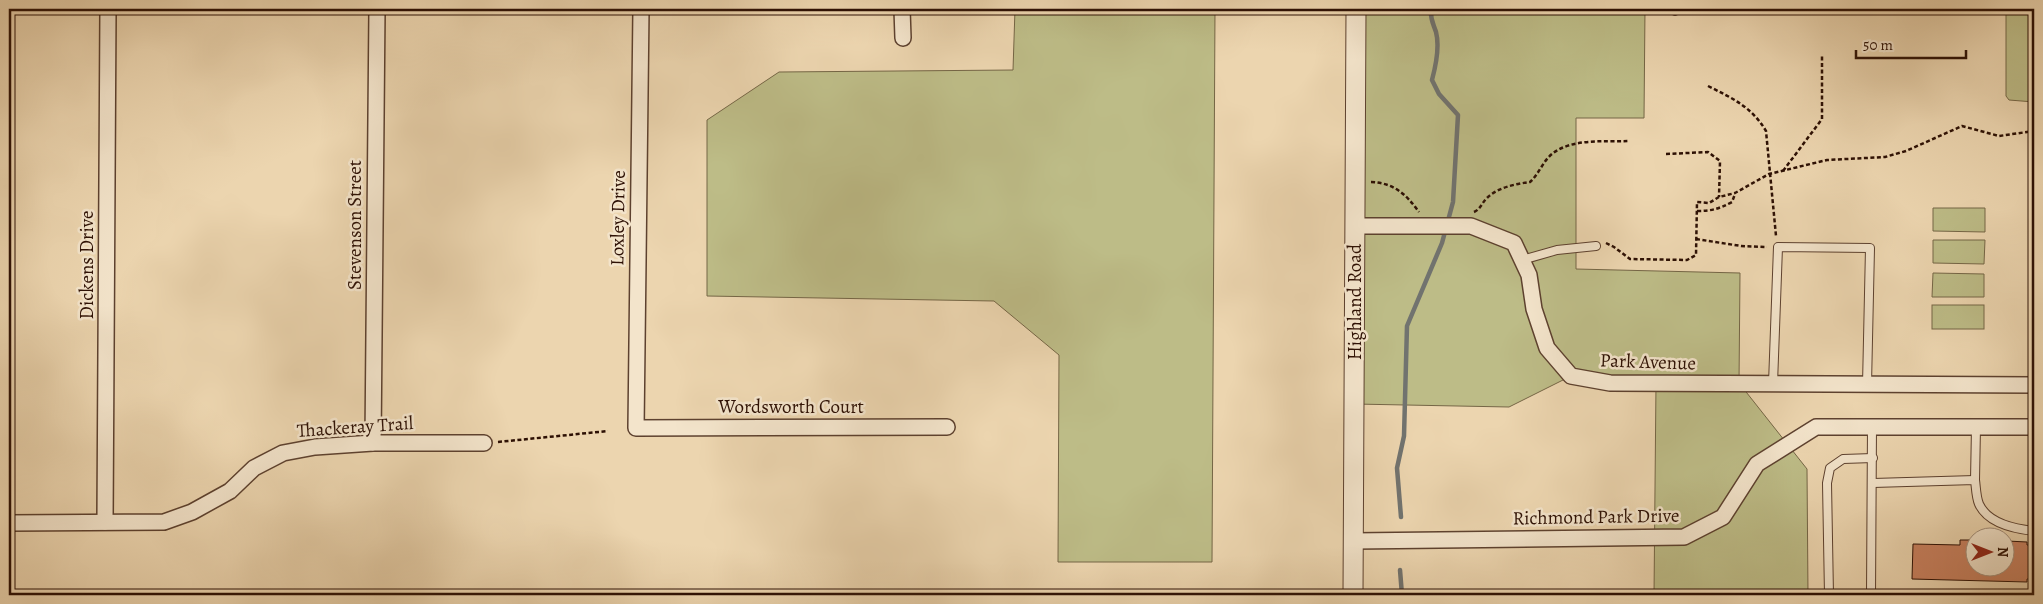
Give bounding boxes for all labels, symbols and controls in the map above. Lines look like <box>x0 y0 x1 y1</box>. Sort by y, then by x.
scale bar <box>1856 28 1966 60</box>
text: 50 m <box>1863 35 1893 55</box>
street label: Stevenson Street <box>342 160 368 290</box>
street label: Loxley Drive <box>604 170 632 266</box>
street label: Dickens Drive <box>74 211 100 319</box>
street label: Highland Road <box>1342 243 1368 360</box>
street label: Park Avenue <box>1600 347 1696 377</box>
street label: Wordsworth Court <box>717 394 864 420</box>
street label: Thackeray Trail <box>296 410 415 444</box>
street label: Richmond Park Drive <box>1512 503 1680 531</box>
north arrow <box>1966 526 2016 576</box>
text: N <box>1993 547 2012 557</box>

